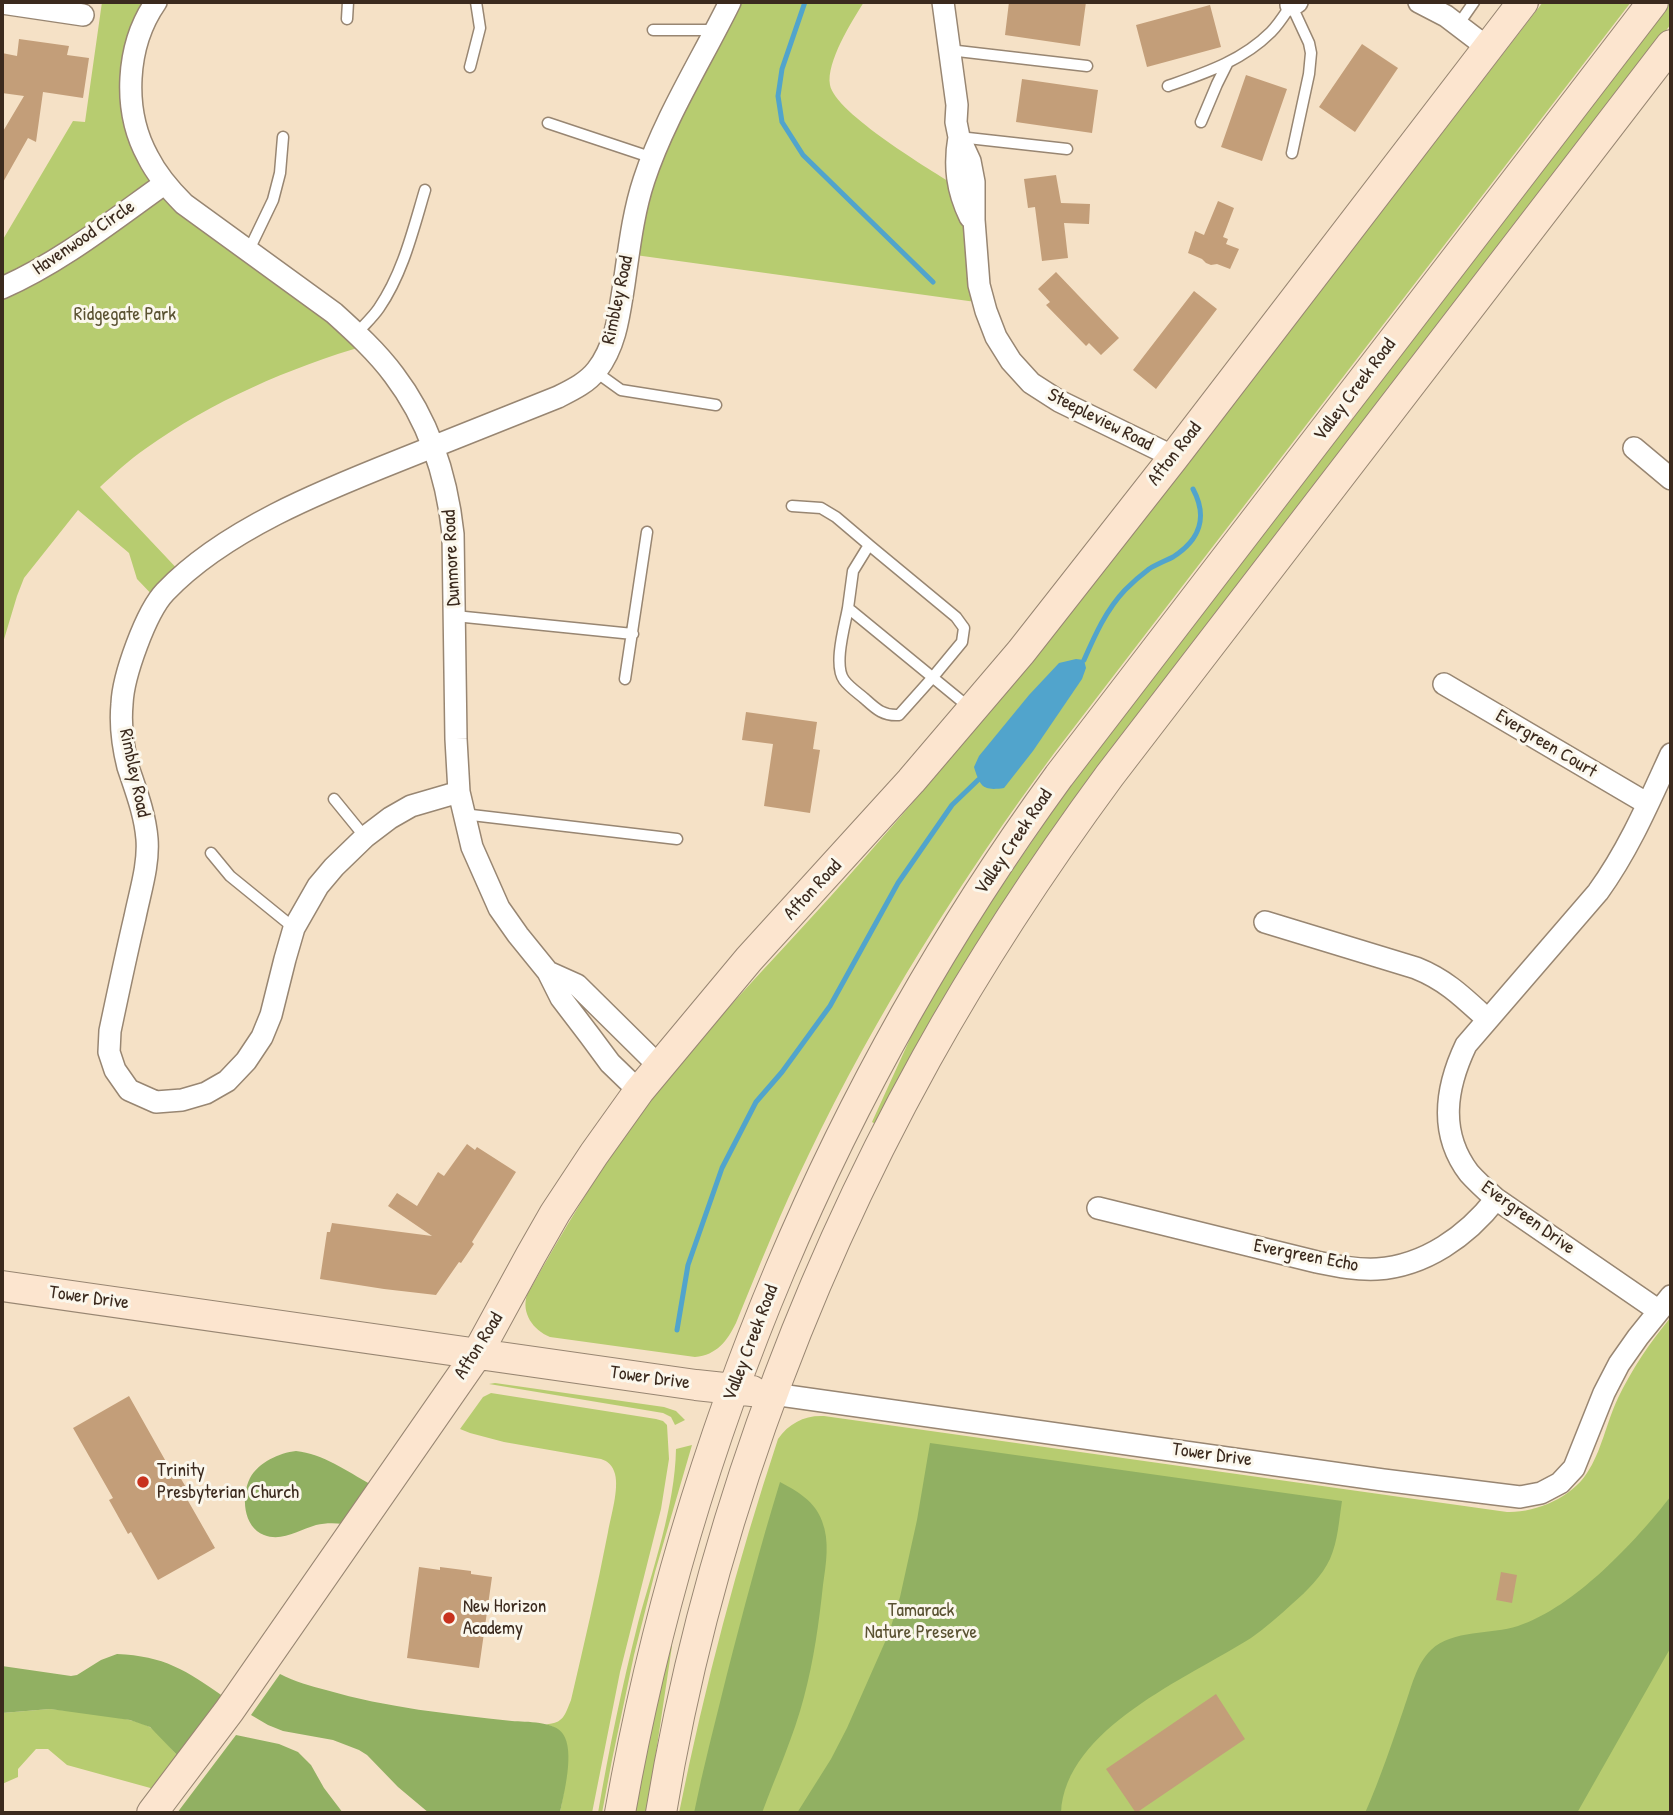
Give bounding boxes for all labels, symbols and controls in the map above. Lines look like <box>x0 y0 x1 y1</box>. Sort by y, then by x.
street label: Havenwood Circle <box>29 196 139 280</box>
street label: Rimbley Road <box>598 254 638 346</box>
park label: Ridgegate Park <box>74 304 176 326</box>
street label: Valley Creek Road <box>1309 334 1401 446</box>
street label: Steepleview Road <box>1044 384 1156 456</box>
street label: Afton Road <box>1143 418 1207 490</box>
street label: Dunmore Road <box>438 509 466 607</box>
street label: Evergreen Court <box>1491 705 1601 783</box>
street label: Rimbley Road <box>114 727 154 819</box>
street label: Valley Creek Road <box>970 785 1058 899</box>
street label: Afton Road <box>779 855 847 925</box>
street label: Evergreen Drive <box>1477 1176 1579 1260</box>
street label: Evergreen Echo <box>1252 1235 1360 1277</box>
street label: Tower Drive <box>48 1281 130 1315</box>
street label: Valley Creek Road <box>718 1282 784 1404</box>
street label: Afton Road <box>450 1308 508 1384</box>
street label: Tower Drive <box>609 1361 691 1395</box>
street label: Tower Drive <box>1171 1438 1253 1472</box>
place label: Trinity Presbyterian Church <box>157 1460 299 1504</box>
marker: Trinity Presbyterian Church <box>135 1474 151 1490</box>
place label: New Horizon Academy <box>463 1596 546 1640</box>
park label: Tamarack Nature Preserve <box>865 1600 977 1644</box>
marker: New Horizon Academy <box>441 1610 457 1626</box>

